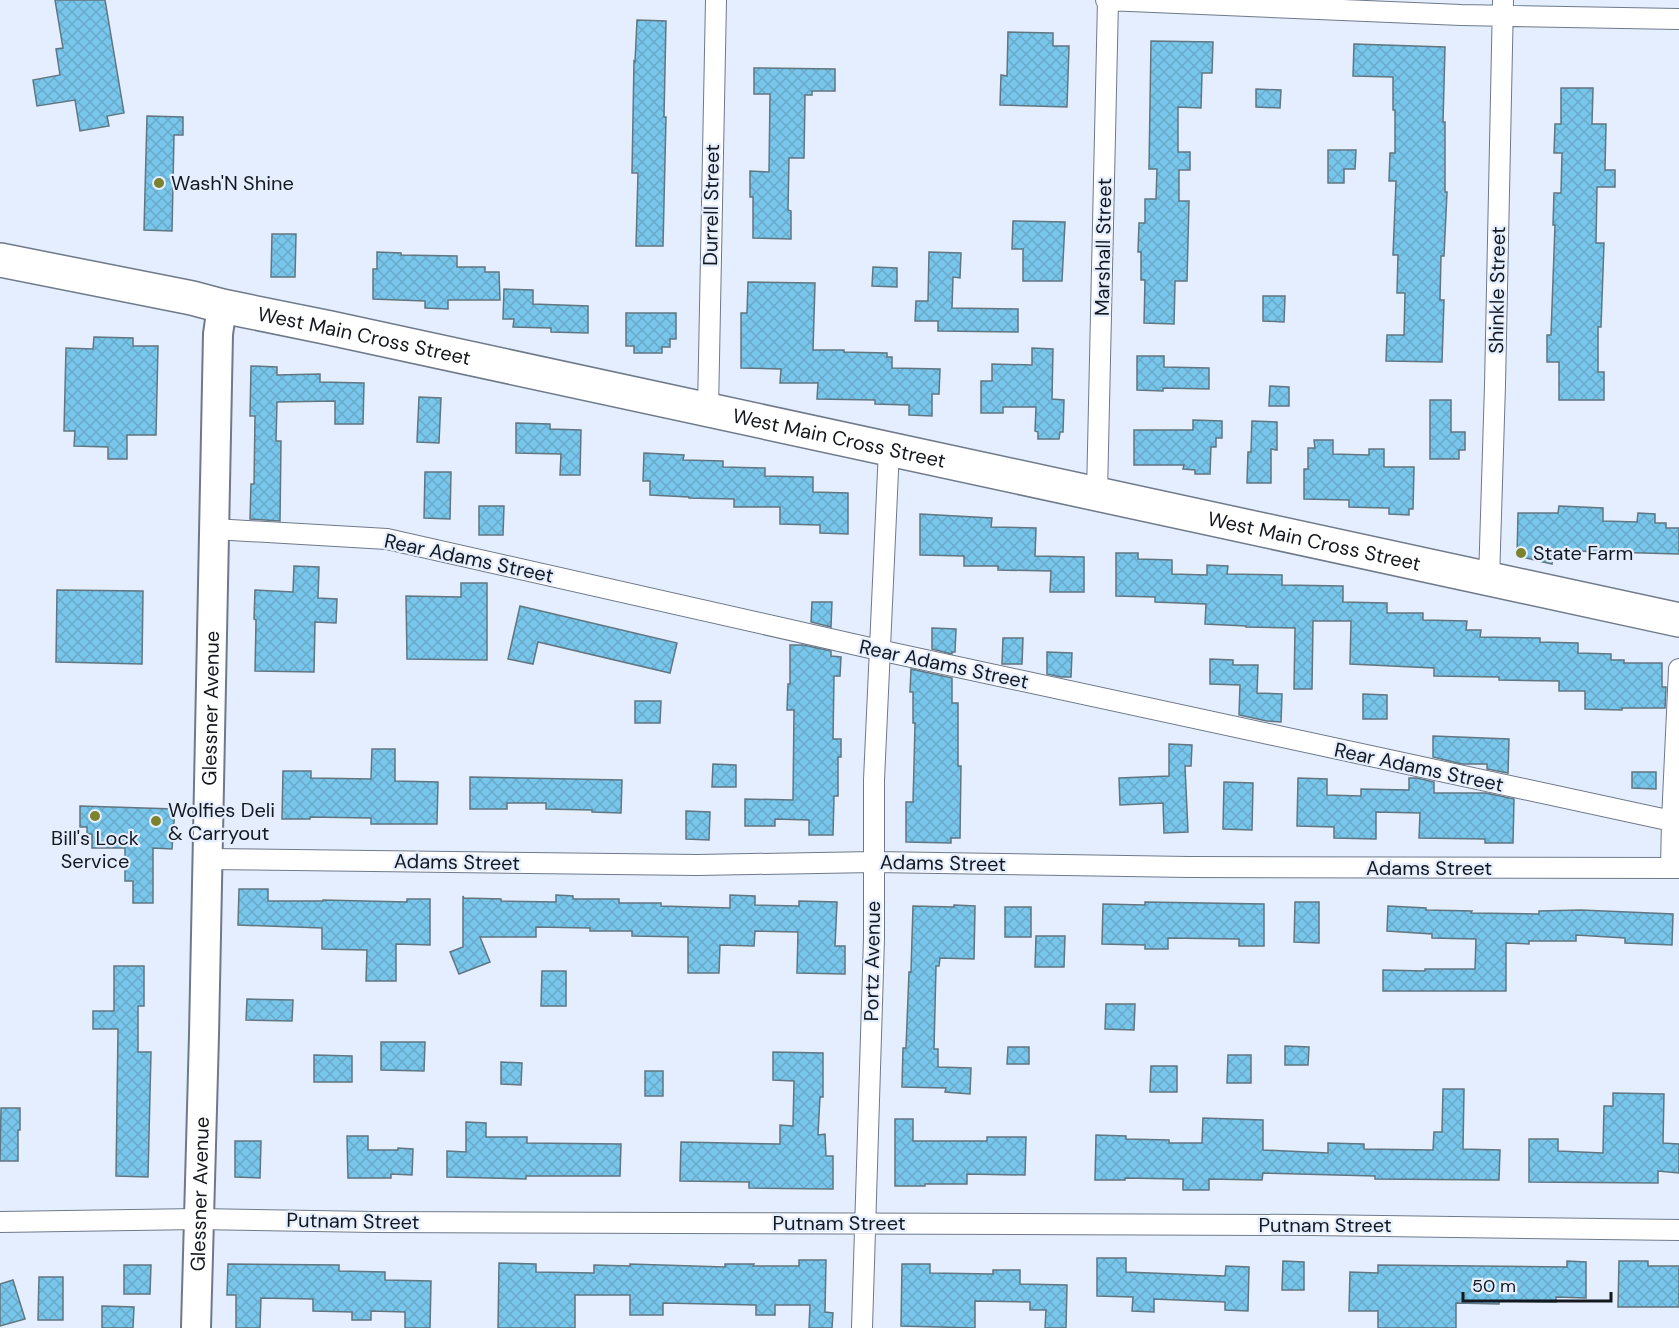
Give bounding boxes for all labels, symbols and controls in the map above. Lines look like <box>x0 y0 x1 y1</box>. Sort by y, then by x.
street label: Durrell Street <box>697 144 725 266</box>
place label: Wash'N Shine <box>171 170 294 196</box>
marker: Wash'N Shine <box>152 176 166 190</box>
street label: Marshall Street <box>1089 177 1117 316</box>
street label: Shinkle Street <box>1483 226 1511 354</box>
street label: West Main Cross Street <box>255 301 473 371</box>
street label: West Main Cross Street <box>730 403 948 474</box>
street label: West Main Cross Street <box>1205 505 1423 577</box>
street label: Rear Adams Street <box>382 527 556 589</box>
place label: State Farm <box>1533 540 1633 566</box>
marker: State Farm <box>1514 546 1528 560</box>
street label: Glessner Avenue <box>196 631 225 786</box>
street label: Rear Adams Street <box>857 633 1031 695</box>
street label: Rear Adams Street <box>1332 736 1506 798</box>
place label: Wolfies Deli & Carryout <box>168 797 275 846</box>
marker: Bill's Lock Service <box>88 809 102 823</box>
marker: Wolfies Deli & Carryout <box>149 814 163 828</box>
place label: Bill's Lock Service <box>51 825 139 874</box>
street label: Adams Street <box>394 848 520 876</box>
street label: Adams Street <box>880 849 1006 877</box>
street label: Adams Street <box>1366 855 1492 881</box>
street label: Portz Avenue <box>858 901 886 1021</box>
street label: Glessner Avenue <box>185 1116 215 1272</box>
street label: Putnam Street <box>286 1207 420 1235</box>
street label: Putnam Street <box>772 1210 906 1236</box>
street label: Putnam Street <box>1258 1212 1392 1238</box>
scale bar <box>1463 1265 1612 1303</box>
text: 50 m <box>1472 1274 1516 1298</box>

